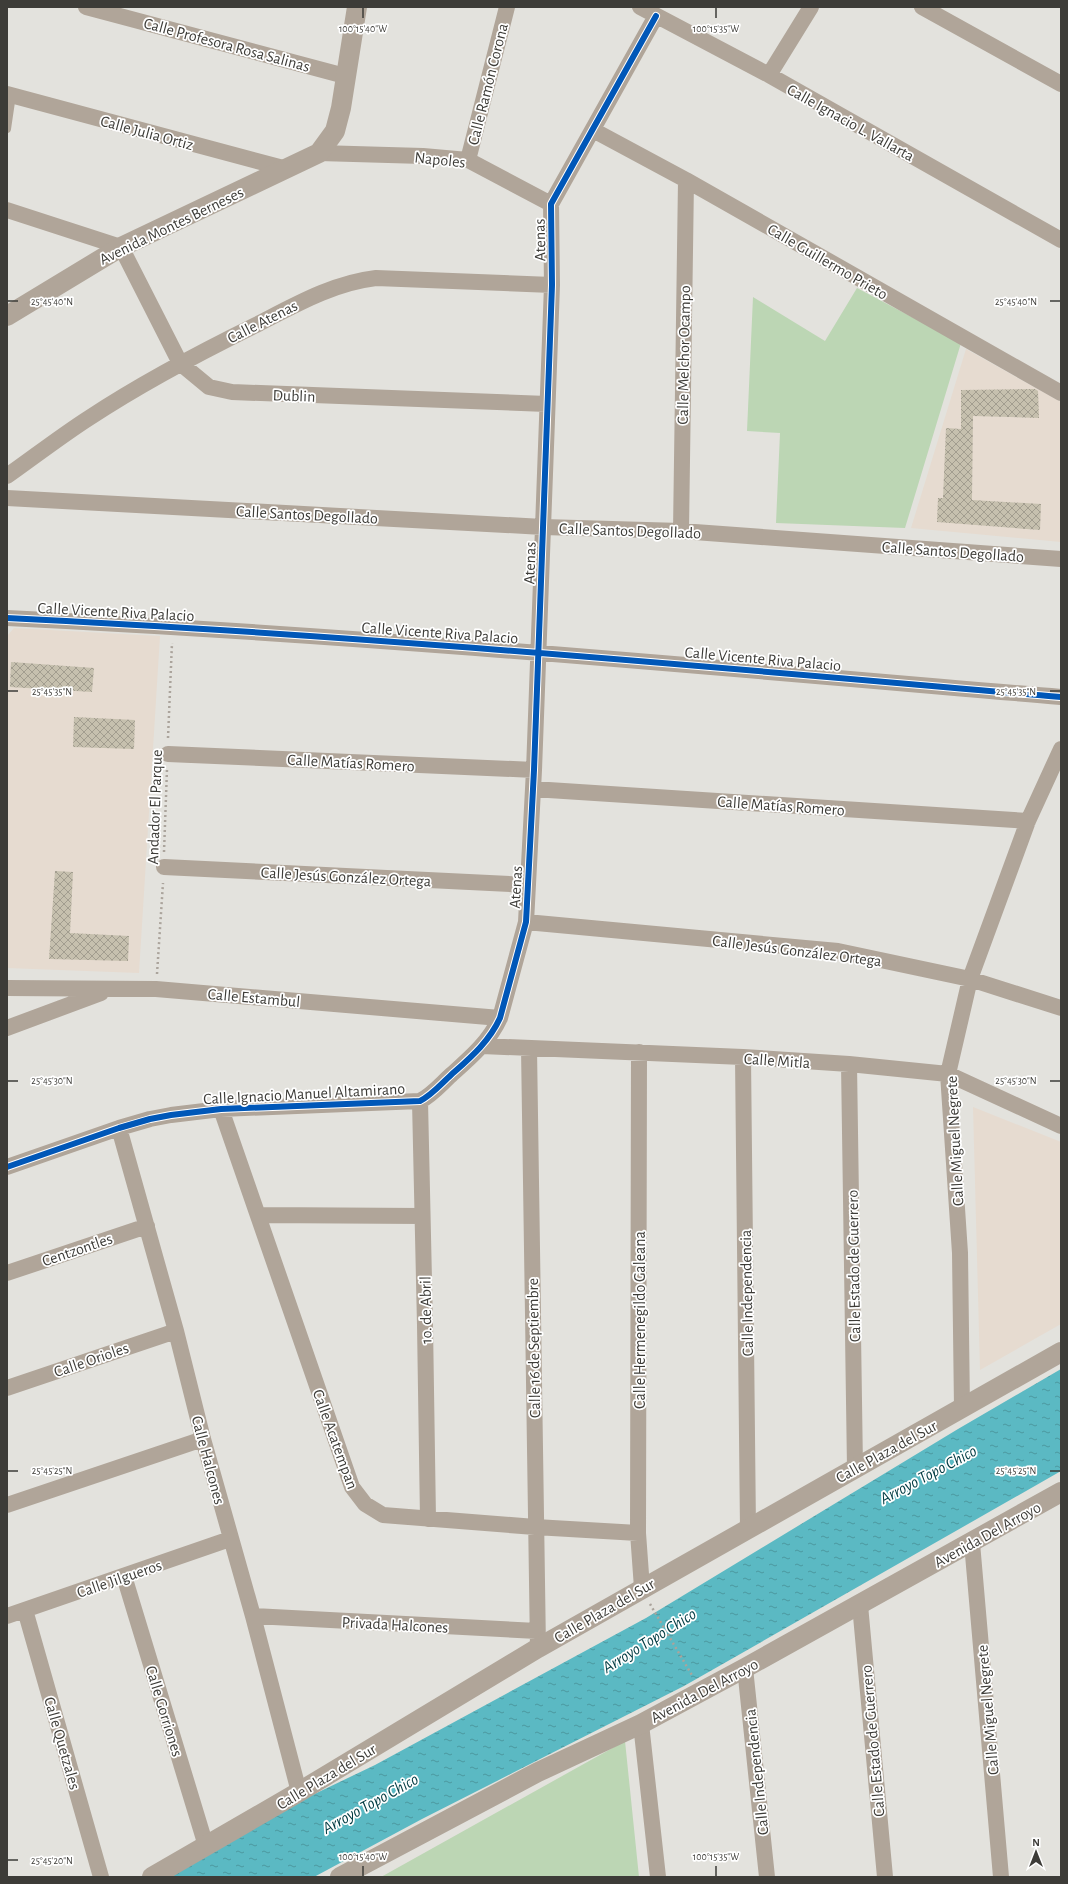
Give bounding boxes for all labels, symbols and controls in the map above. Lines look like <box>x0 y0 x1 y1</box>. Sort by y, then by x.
street label: Calle Profesora Rosa Salinas <box>142 15 312 75</box>
street label: Calle Ramón Corona <box>465 22 511 147</box>
text: 100°15'40"W <box>339 24 387 34</box>
text: 100°15'35"W <box>693 24 739 34</box>
street label: Calle Ignacio L. Vallarta <box>784 81 917 164</box>
street label: Calle Julia Ortiz <box>99 113 195 153</box>
street label: Napoles <box>414 149 466 171</box>
street label: Avenida Montes Berneses <box>97 184 246 268</box>
street label: Atenas <box>532 218 548 262</box>
street label: Calle Guillermo Prieto <box>765 221 890 303</box>
street label: Calle Melchor Ocampo <box>675 285 693 425</box>
text: 25°45'40"N <box>31 297 73 307</box>
street label: Calle Atenas <box>225 297 300 346</box>
text: 25°45'40"N <box>995 297 1037 307</box>
street label: Dublin <box>272 387 316 405</box>
street label: Calle Santos Degollado <box>235 503 379 527</box>
street label: Calle Santos Degollado <box>559 521 701 541</box>
street label: Calle Santos Degollado <box>881 539 1025 565</box>
street label: Atenas <box>521 541 539 585</box>
street label: Calle Vicente Riva Palacio <box>37 600 195 624</box>
street label: Calle Vicente Riva Palacio <box>361 620 519 646</box>
street label: Calle Vicente Riva Palacio <box>684 644 842 674</box>
text: 25°45'35"N <box>32 687 72 697</box>
text: 25°45'35"N <box>996 687 1036 697</box>
street label: Andador El Parque <box>145 749 165 865</box>
street label: Calle Matías Romero <box>287 752 415 774</box>
street label: Calle Matías Romero <box>717 794 845 818</box>
street label: Calle Jesús González Ortega <box>260 865 431 889</box>
street label: Atenas <box>507 865 525 909</box>
street label: Calle Jesús González Ortega <box>711 933 882 969</box>
street label: Calle Estambul <box>207 986 301 1010</box>
street label: Calle Mitla <box>743 1051 811 1071</box>
street label: Calle Miguel Negrete <box>944 1075 966 1206</box>
text: 25°45'30"N <box>31 1076 73 1086</box>
text: 25°45'30"N <box>995 1076 1037 1086</box>
street label: Calle Ignacio Manuel Altamirano <box>203 1081 406 1107</box>
street label: Calle Estado de Guerrero <box>845 1190 863 1342</box>
street label: Calle Independencia <box>738 1229 756 1357</box>
street label: Centzontles <box>40 1230 115 1269</box>
street label: Calle Hermenegildo Galeana <box>632 1231 648 1409</box>
street label: 1o. de Abril <box>417 1276 435 1344</box>
street label: Calle 16 de Septiembre <box>525 1278 543 1418</box>
street label: Calle Orioles <box>52 1340 131 1380</box>
street label: Calle Acatempan <box>310 1387 360 1491</box>
street label: Calle Halcones <box>189 1414 228 1506</box>
street label: Calle Plaza del Sur <box>833 1417 940 1486</box>
water label: Arroyo Topo Chico <box>876 1442 980 1508</box>
text: 25°45'25"N <box>32 1466 72 1476</box>
text: 25°45'25"N <box>996 1466 1036 1476</box>
street label: Avenida Del Arroyo <box>932 1499 1044 1572</box>
street label: Calle Jilgueros <box>75 1557 164 1601</box>
street label: Calle Plaza del Sur <box>552 1575 658 1646</box>
water label: Arroyo Topo Chico <box>599 1605 700 1677</box>
street label: Privada Halcones <box>341 1614 449 1636</box>
street label: Calle Miguel Negrete <box>974 1644 1002 1776</box>
street label: Avenida Del Arroyo <box>648 1656 761 1727</box>
street label: Calle Gorriones <box>143 1664 185 1759</box>
street label: Calle Estado de Guerrero <box>858 1664 888 1817</box>
street label: Calle Quetzales <box>40 1695 83 1792</box>
street label: Calle Independencia <box>742 1708 772 1836</box>
street label: Calle Plaza del Sur <box>274 1741 380 1813</box>
water label: Arroyo Topo Chico <box>318 1770 422 1838</box>
north arrow <box>1016 1832 1056 1872</box>
text: N <box>1032 1837 1040 1848</box>
text: 100°15'40"W <box>339 1852 387 1862</box>
text: 100°15'35"W <box>693 1852 739 1862</box>
text: 25°45'20"N <box>31 1856 73 1866</box>

